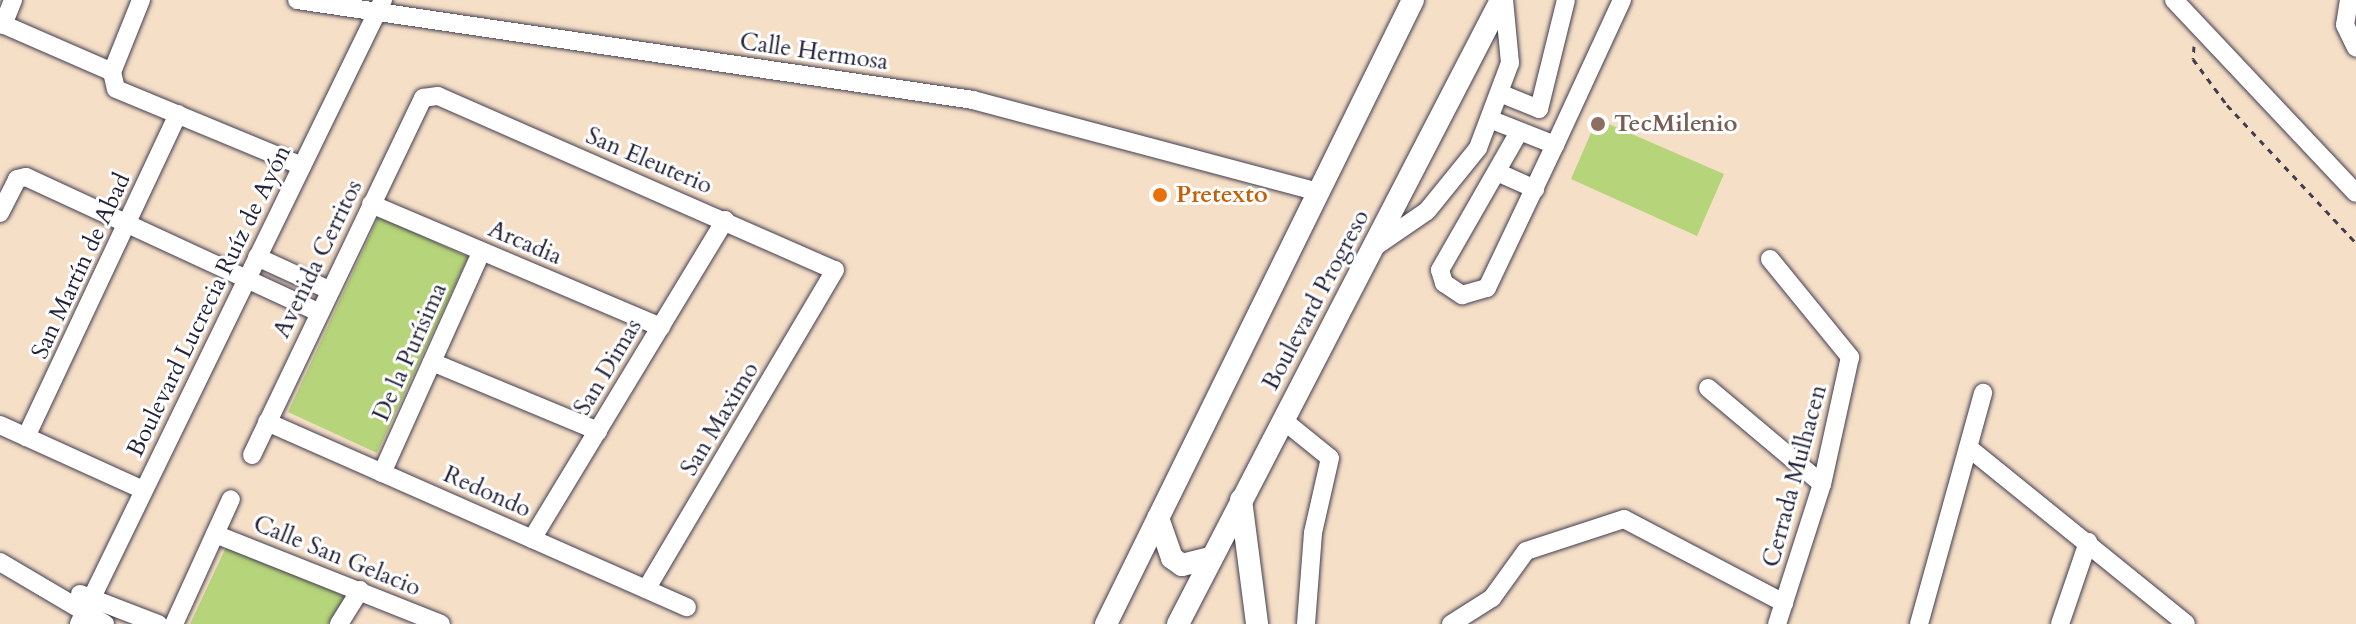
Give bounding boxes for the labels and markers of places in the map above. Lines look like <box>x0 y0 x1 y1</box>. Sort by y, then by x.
place label: TecMilenio <box>1614 110 1738 138</box>
marker: TecMilenio <box>1589 115 1607 133</box>
place label: Pretexto <box>1176 181 1268 209</box>
marker: Pretexto <box>1151 186 1169 204</box>

